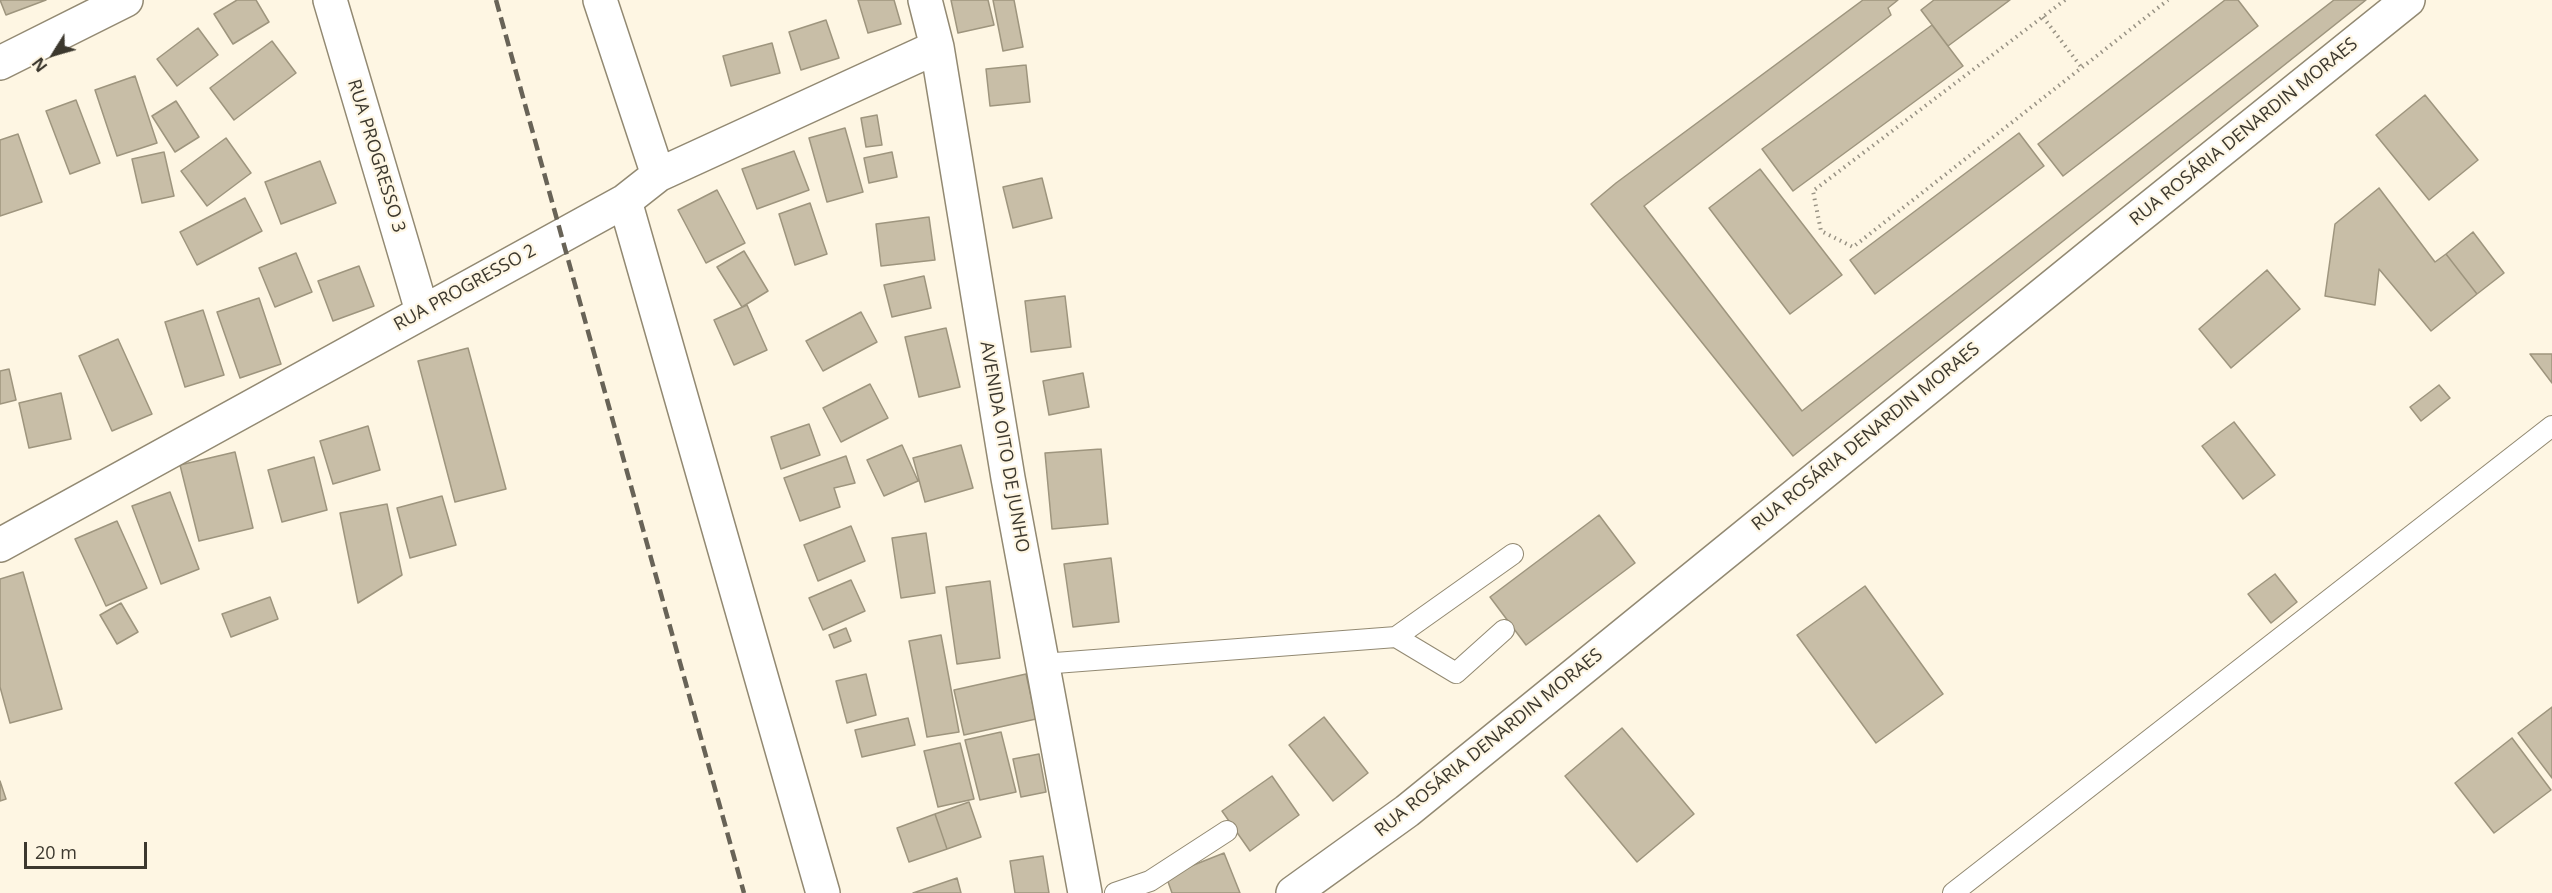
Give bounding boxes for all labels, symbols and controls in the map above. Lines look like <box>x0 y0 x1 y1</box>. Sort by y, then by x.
north arrow <box>24 24 84 84</box>
street label: RUA ROSÁRIA DENARDIN MORAES <box>2126 33 2362 231</box>
text: N <box>27 53 52 77</box>
street label: RUA PROGRESSO 3 <box>342 77 410 235</box>
street label: RUA PROGRESSO 2 <box>390 240 540 336</box>
street label: RUA ROSÁRIA DENARDIN MORAES <box>1748 338 1984 536</box>
street label: AVENIDA OITO DE JUNHO <box>975 340 1033 554</box>
street label: RUA ROSÁRIA DENARDIN MORAES <box>1371 644 1607 842</box>
scale bar <box>27 830 150 868</box>
text: 20 m <box>35 840 77 864</box>

